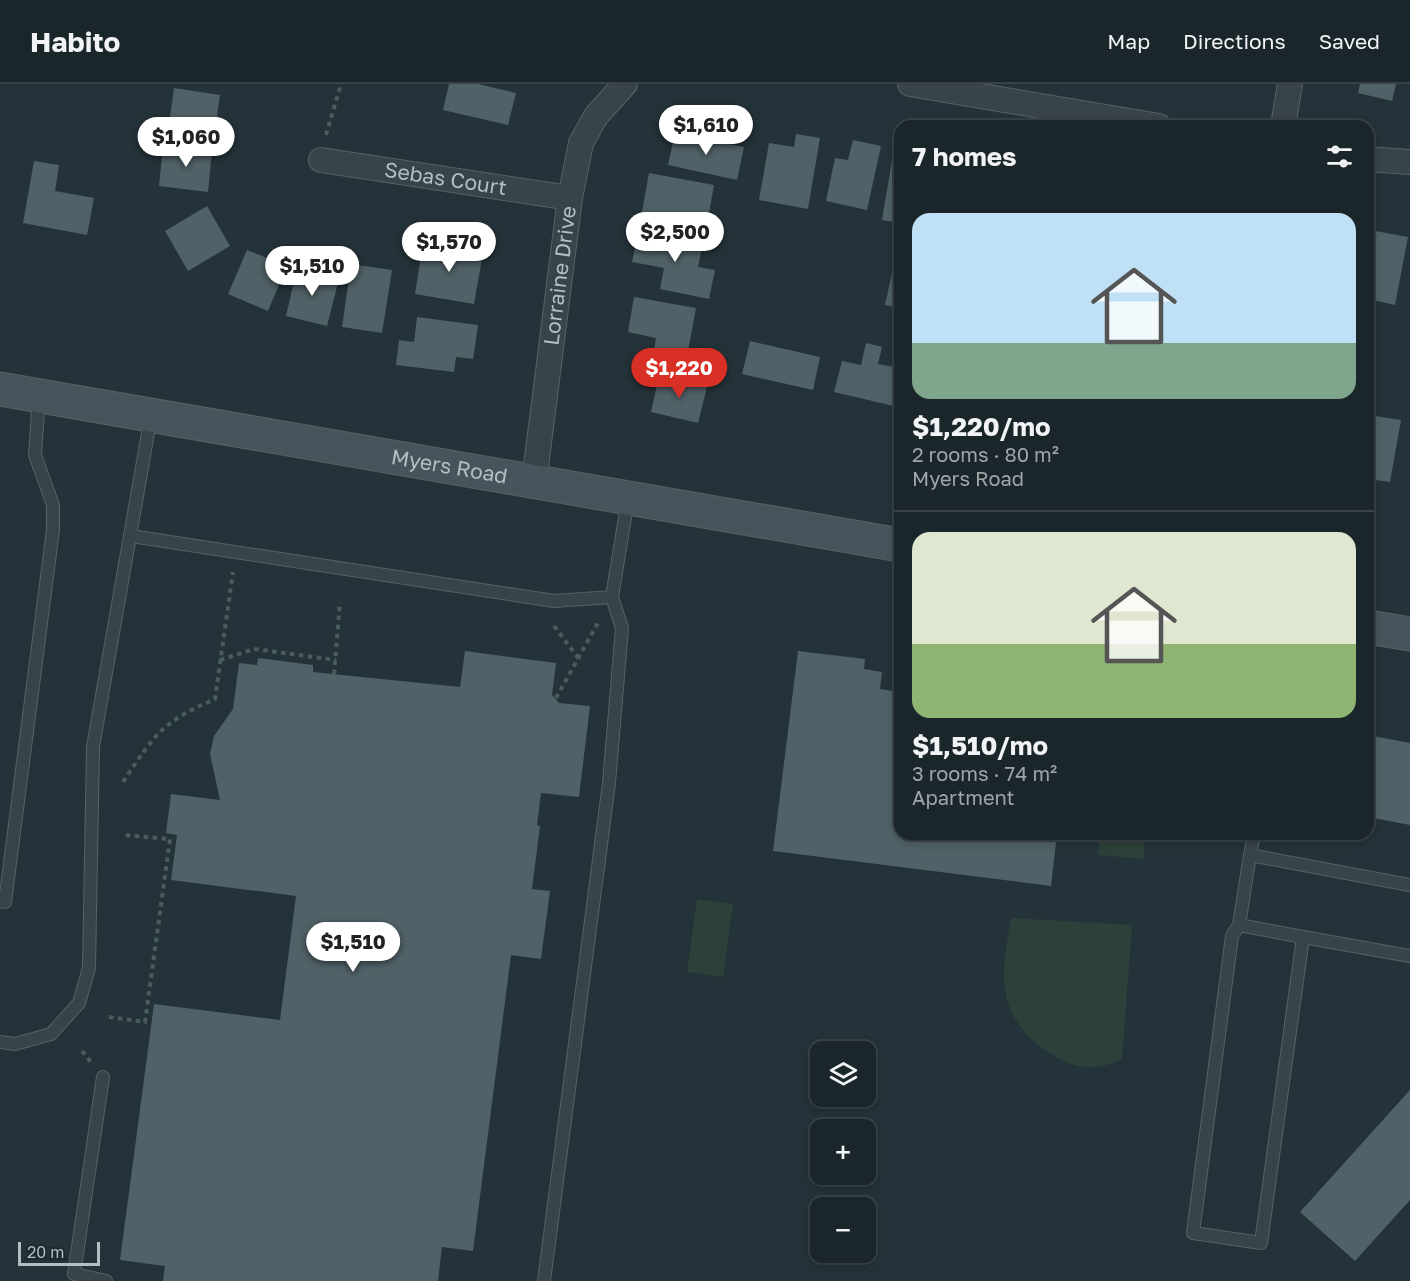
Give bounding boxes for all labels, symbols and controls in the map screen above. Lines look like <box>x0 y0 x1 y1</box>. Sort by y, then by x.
text: Habito <box>30 25 120 58</box>
text: Map <box>1107 28 1150 54</box>
text: Directions <box>1183 28 1286 54</box>
text: Saved <box>1319 28 1380 54</box>
pin: $1,610 <box>657 105 755 156</box>
text: $1,610 <box>673 112 739 136</box>
pin: $1,060 <box>137 117 235 168</box>
text: $1,060 <box>152 124 220 148</box>
icon: filters <box>1323 140 1356 173</box>
text: 7 homes <box>912 141 1017 172</box>
street label: Sebas Court <box>383 156 509 200</box>
street label: Lorraine Drive <box>537 204 581 347</box>
pin: $2,500 <box>626 212 724 263</box>
text: $2,500 <box>640 219 710 243</box>
pin: $1,570 <box>400 222 498 273</box>
text: $1,570 <box>416 229 482 253</box>
pin: $1,510 <box>263 246 361 297</box>
icon: home <box>1080 252 1188 360</box>
text: $1,510 <box>279 253 345 277</box>
pin: $1,220 <box>630 348 728 399</box>
text: $1,220 <box>645 355 713 379</box>
text: $1,220/mo <box>912 411 1051 442</box>
text: 2 rooms · 80 m² <box>912 442 1059 466</box>
street label: Myers Road <box>389 443 510 489</box>
text: Myers Road <box>912 466 1024 490</box>
icon: home <box>1080 571 1188 679</box>
text: $1,510/mo <box>912 730 1048 761</box>
text: 3 rooms · 74 m² <box>912 761 1057 785</box>
text: Apartment <box>912 785 1015 809</box>
pin: $1,510 <box>304 922 402 973</box>
text: $1,510 <box>320 929 386 953</box>
map controls <box>810 1041 876 1263</box>
button: layers <box>810 1041 876 1107</box>
button: + <box>810 1119 876 1185</box>
button: − <box>810 1197 876 1263</box>
scale bar <box>18 1239 100 1266</box>
text: 20 m <box>27 1242 64 1262</box>

